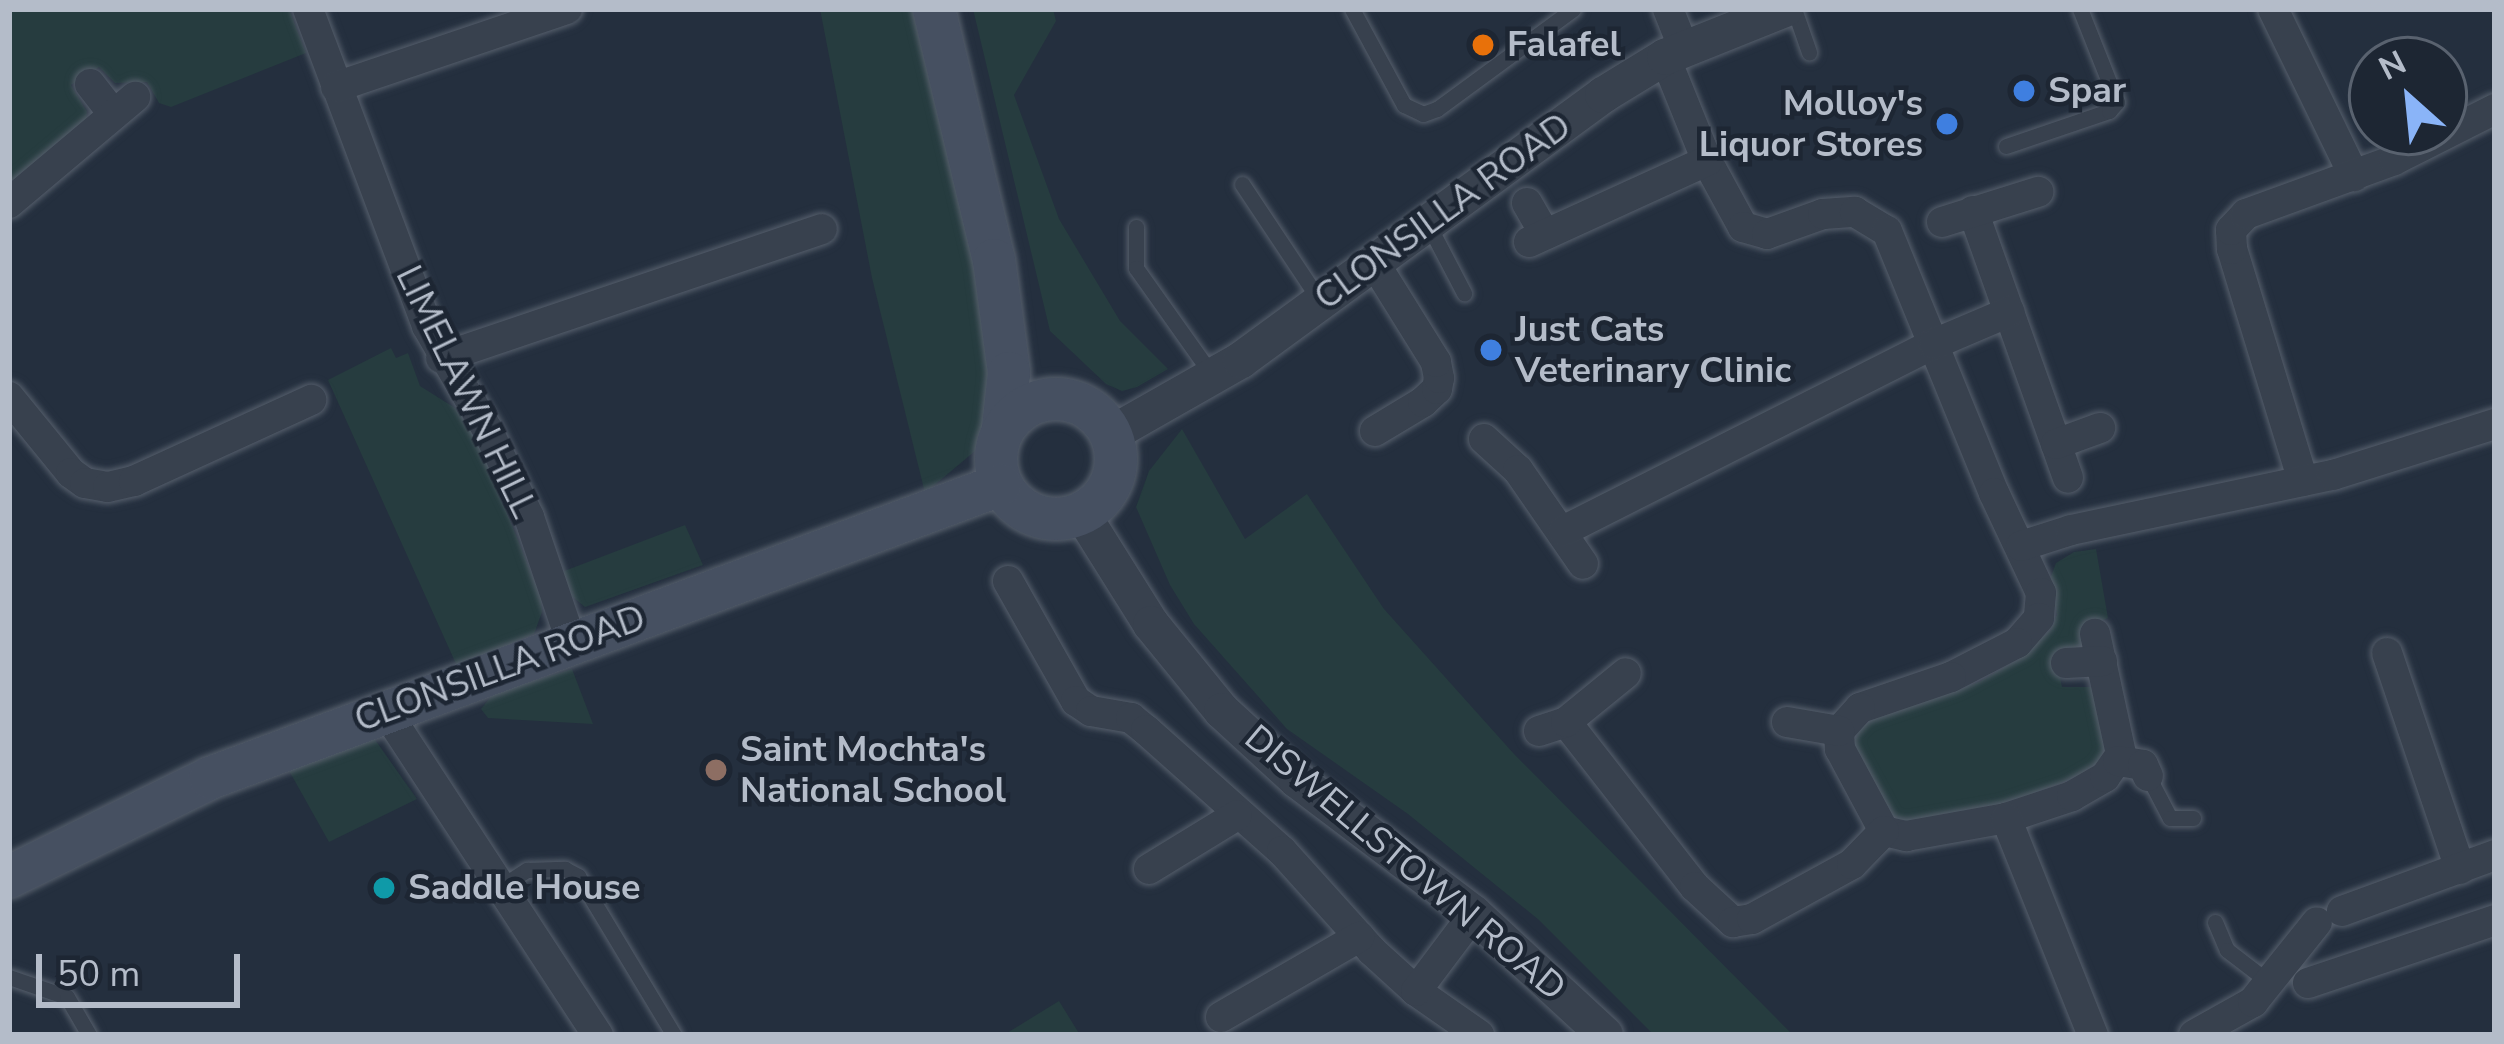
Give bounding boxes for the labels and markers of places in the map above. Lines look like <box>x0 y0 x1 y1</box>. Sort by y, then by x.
place label: Falafel <box>1507 23 1621 67</box>
marker: Falafel <box>1470 32 1496 58</box>
place label: Spar <box>2048 69 2126 113</box>
marker: Spar <box>2011 78 2037 104</box>
place label: Molloy's Liquor Stores <box>1699 81 1923 166</box>
marker: Molloy's Liquor Stores <box>1934 111 1960 137</box>
place label: Just Cats Veterinary Clinic <box>1515 307 1791 392</box>
marker: Just Cats Veterinary Clinic <box>1478 337 1504 363</box>
place label: Saint Mochta's National School <box>740 727 1006 812</box>
marker: Saint Mochta's National School <box>703 757 729 783</box>
place label: Saddle House <box>408 866 641 910</box>
marker: Saddle House <box>371 875 397 901</box>

